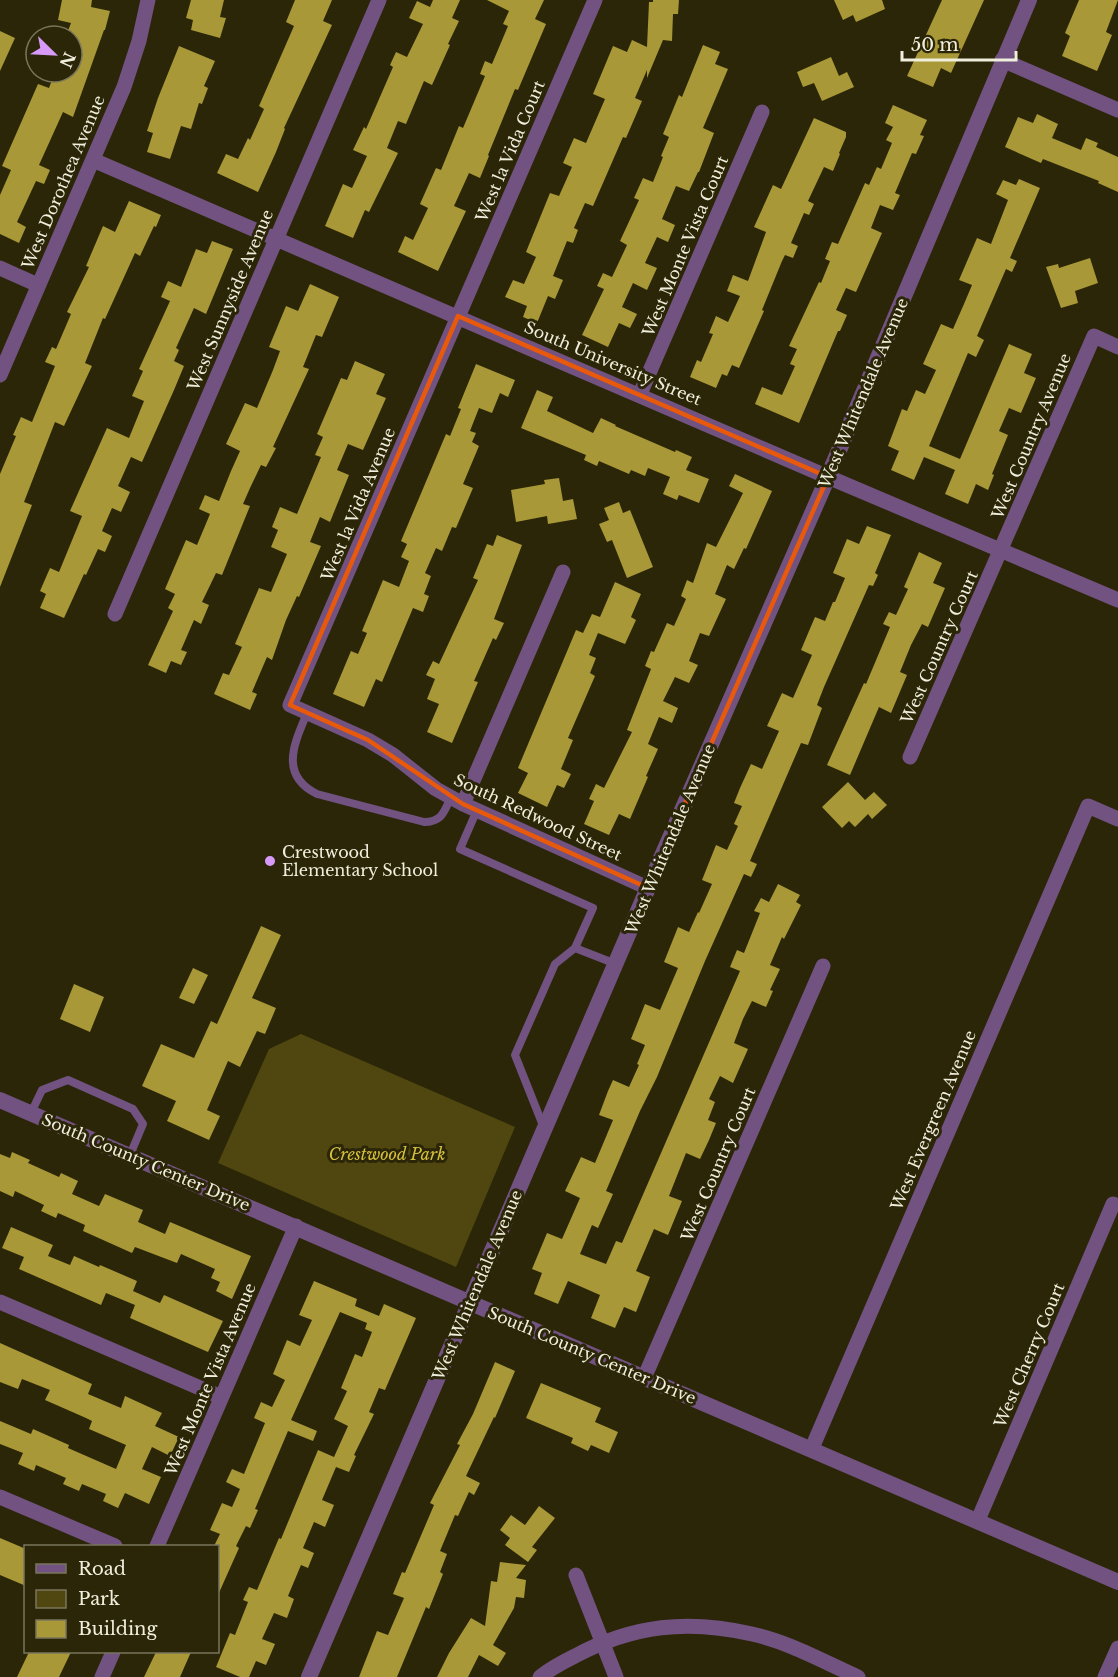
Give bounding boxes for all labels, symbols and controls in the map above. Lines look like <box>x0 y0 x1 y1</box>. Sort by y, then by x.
north arrow <box>24 24 84 84</box>
scale bar <box>902 24 1016 62</box>
text: 50 m <box>911 34 959 56</box>
text: N <box>56 49 80 71</box>
street label: West la Vida Court <box>471 77 549 226</box>
street label: West Dorothea Avenue <box>17 92 109 273</box>
street label: West Monte Vista Court <box>637 153 732 340</box>
street label: West Sunnyside Avenue <box>182 206 277 395</box>
street label: West Whitendale Avenue <box>813 295 912 492</box>
street label: South University Street <box>522 317 704 409</box>
street label: West Country Avenue <box>987 350 1075 523</box>
street label: West la Vida Avenue <box>316 424 399 585</box>
street label: West Country Court <box>896 567 982 728</box>
street label: West Whitendale Avenue <box>620 741 719 938</box>
street label: South Redwood Street <box>451 769 625 865</box>
place label: Crestwood Elementary School <box>282 842 438 880</box>
marker: Crestwood Elementary School <box>263 854 277 868</box>
street label: West Evergreen Avenue <box>886 1027 980 1214</box>
street label: West Country Court <box>676 1084 760 1245</box>
street label: South County Center Drive <box>39 1109 253 1215</box>
park label: Crestwood Park <box>329 1144 445 1164</box>
street label: West Whitendale Avenue <box>427 1187 526 1384</box>
street label: West Monte Vista Avenue <box>160 1280 260 1479</box>
street label: West Cherry Court <box>989 1280 1068 1431</box>
street label: South County Center Drive <box>485 1302 699 1408</box>
legend <box>24 1545 219 1653</box>
text: Road <box>78 1558 126 1580</box>
text: Park <box>78 1588 120 1610</box>
text: Building <box>78 1618 157 1640</box>

